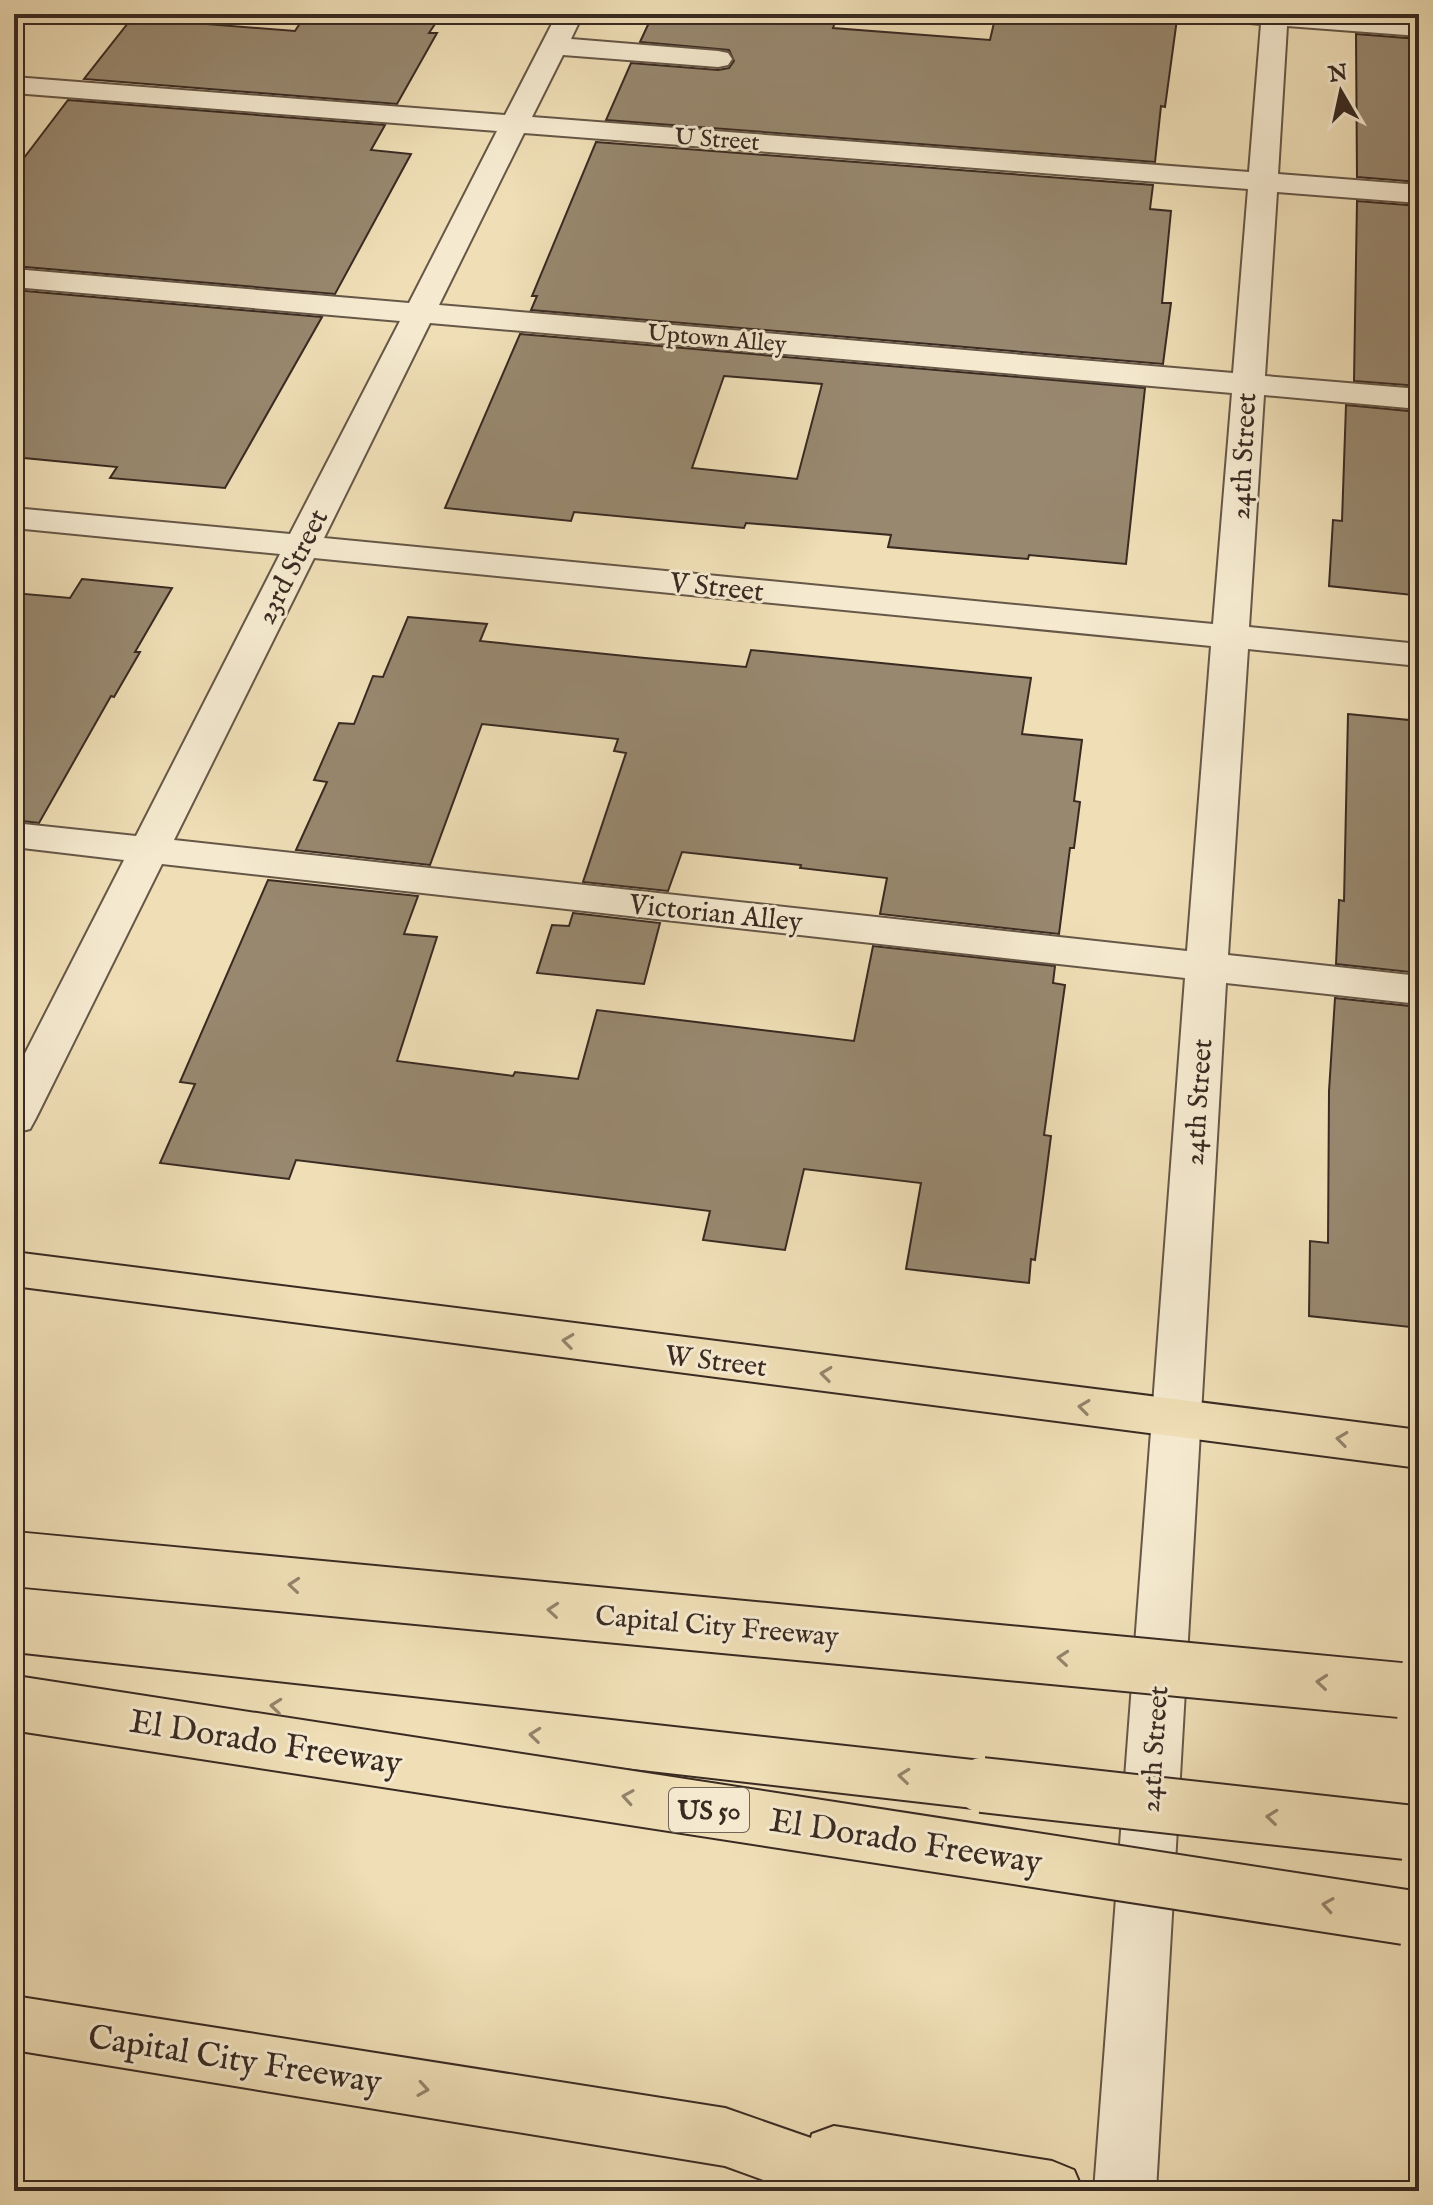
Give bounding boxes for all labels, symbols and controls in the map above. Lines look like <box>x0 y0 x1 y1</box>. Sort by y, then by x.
north arrow <box>1301 52 1381 132</box>
text: N <box>1326 59 1350 90</box>
street label: U Street <box>673 122 760 159</box>
street label: Uptown Alley <box>646 318 788 361</box>
street label: 24th Street <box>1224 391 1265 520</box>
street label: 23rd Street <box>249 503 337 631</box>
street label: V Street <box>667 566 766 611</box>
street label: Victorian Alley <box>626 888 804 941</box>
street label: 24th Street <box>1178 1037 1221 1167</box>
one-way arrow <box>561 1333 575 1350</box>
street label: W Street <box>663 1339 769 1386</box>
one-way arrow <box>819 1366 833 1383</box>
one-way arrow <box>1077 1399 1090 1416</box>
one-way arrow <box>1335 1431 1348 1448</box>
one-way arrow <box>288 1577 301 1594</box>
street label: Capital City Freeway <box>594 1599 840 1656</box>
one-way arrow <box>546 1601 559 1618</box>
one-way arrow <box>1056 1649 1069 1666</box>
one-way arrow <box>1315 1674 1328 1691</box>
street label: 24th Street <box>1134 1684 1177 1814</box>
one-way arrow <box>269 1697 282 1714</box>
street label: El Dorado Freeway <box>126 1701 405 1786</box>
one-way arrow <box>528 1726 541 1743</box>
one-way arrow <box>898 1768 911 1785</box>
road number: US 50 <box>669 1788 749 1832</box>
one-way arrow <box>621 1789 635 1806</box>
street label: El Dorado Freeway <box>766 1800 1045 1885</box>
one-way arrow <box>1265 1809 1278 1826</box>
one-way arrow <box>1321 1897 1335 1914</box>
street label: Capital City Freeway <box>85 2016 385 2105</box>
one-way arrow <box>416 2079 430 2096</box>

